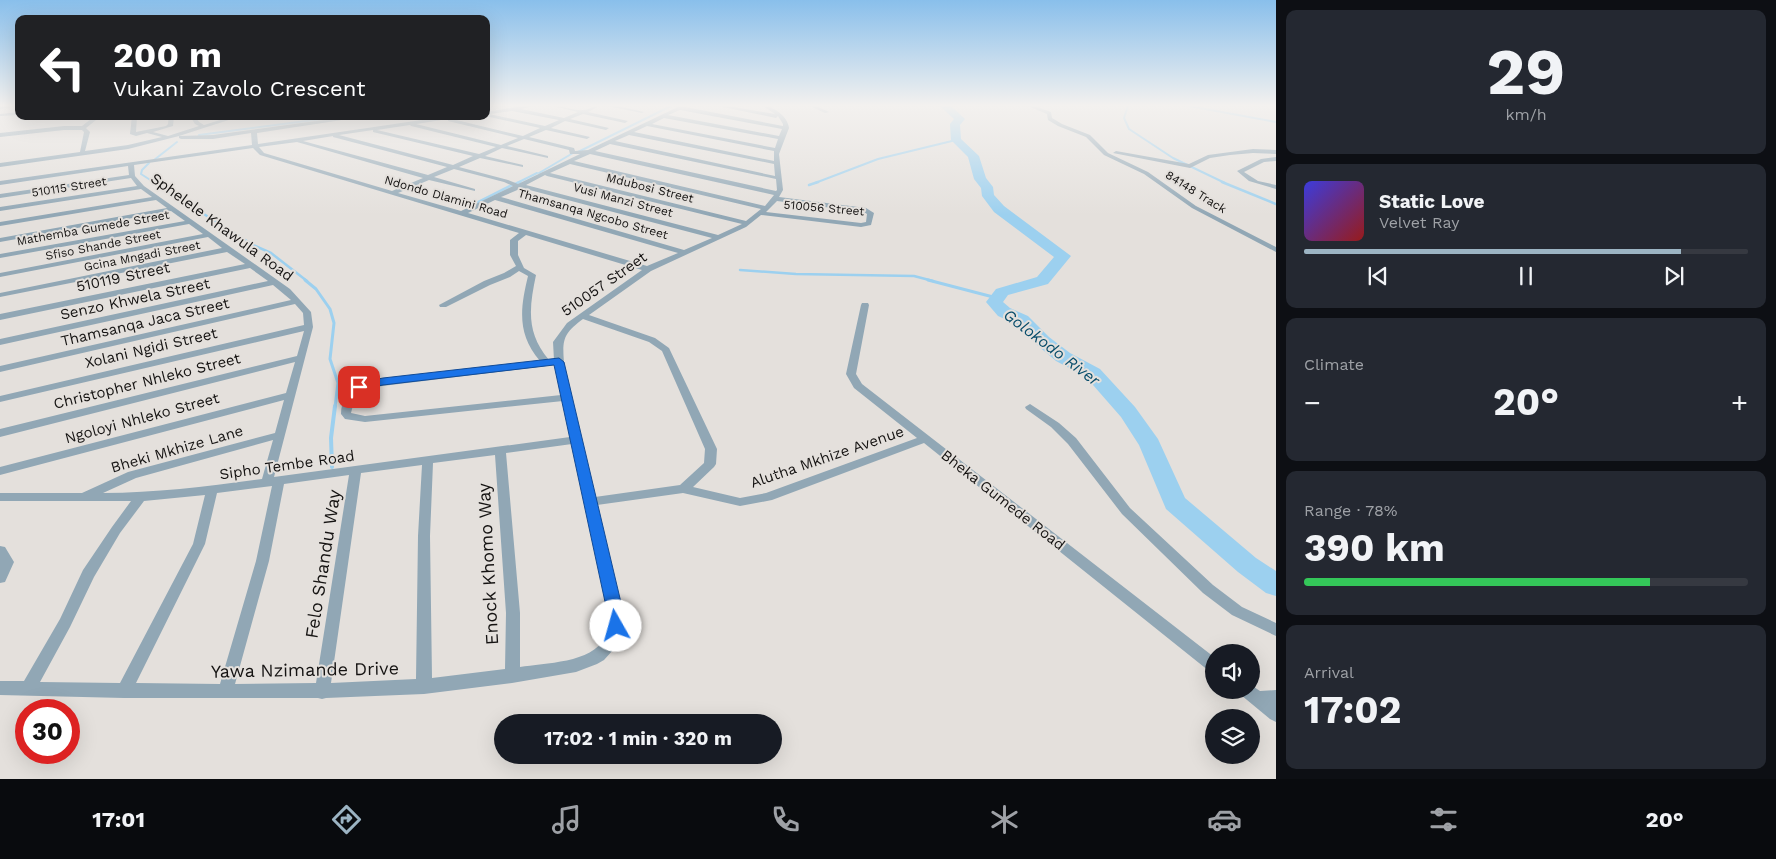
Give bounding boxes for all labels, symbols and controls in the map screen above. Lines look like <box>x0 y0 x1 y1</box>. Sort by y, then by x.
text: 200 m <box>113 34 222 76</box>
text: 29 <box>1487 34 1565 110</box>
icon: left <box>30 35 95 100</box>
text: Vukani Zavolo Crescent <box>113 76 365 101</box>
text: km/h <box>1505 105 1547 124</box>
street label: 84148 Track <box>1163 168 1229 216</box>
street label: Sphelele Khawula Road <box>147 169 297 285</box>
street label: Mdubosi Street <box>605 170 695 206</box>
street label: Ndondo Dlamini Road <box>383 173 509 221</box>
street label: 510115 Street <box>31 174 107 200</box>
street label: Vusi Manzi Street <box>572 180 674 220</box>
street label: Thamsanqa Ngcobo Street <box>516 186 670 242</box>
text: Static Love <box>1379 190 1484 213</box>
street label: 510056 Street <box>783 197 865 219</box>
street label: Mathemba Gumede Street <box>16 208 170 248</box>
text: Velvet Ray <box>1379 213 1459 232</box>
street label: Sfiso Shande Street <box>44 227 162 263</box>
street label: Gcina Mngadi Street <box>83 238 201 274</box>
street label: 510057 Street <box>558 247 651 320</box>
street label: 510119 Street <box>75 258 172 296</box>
icon: previous <box>1364 262 1392 290</box>
icon: pause <box>1512 262 1540 290</box>
icon: next <box>1660 262 1688 290</box>
street label: Senzo Khwela Street <box>59 274 212 324</box>
street label: Thamsanqa Jaca Street <box>59 294 232 350</box>
water label: Golokodo River <box>1000 305 1104 390</box>
street label: Xolani Ngidi Street <box>83 324 220 372</box>
street label: Christopher Nhleko Street <box>52 349 243 413</box>
text: Climate <box>1304 355 1364 374</box>
pin <box>338 366 380 408</box>
icon: arrive <box>345 373 373 401</box>
text: 20° <box>1493 380 1559 424</box>
text: − <box>1304 386 1321 419</box>
text: + <box>1731 386 1748 419</box>
street label: Ngoloyi Nhleko Street <box>63 389 222 447</box>
street label: Bheki Mkhize Lane <box>109 421 245 477</box>
street label: Alutha Mkhize Avenue <box>748 422 906 492</box>
street label: Bheka Gumede Road <box>937 446 1069 554</box>
street label: Sipho Tembe Road <box>218 447 356 483</box>
street label: Enock Khomo Way <box>473 482 502 646</box>
street label: Felo Shandu Way <box>300 487 345 640</box>
text: Range · 78% <box>1304 501 1397 520</box>
text: 390 km <box>1304 526 1445 570</box>
position arrow <box>589 599 641 651</box>
map controls <box>1205 644 1260 764</box>
button: sound <box>1205 644 1260 699</box>
street label: Yawa Nzimande Drive <box>211 657 399 682</box>
text: Arrival <box>1304 663 1354 682</box>
text: 17:02 <box>1304 688 1401 732</box>
speed limit sign: 30 <box>15 699 80 764</box>
button: layers <box>1205 709 1260 764</box>
text: 17:02 · 1 min · 320 m <box>544 727 732 750</box>
icon: directions <box>329 802 364 837</box>
icon: music <box>549 802 584 837</box>
icon: phone <box>768 802 803 837</box>
icon: climate <box>987 802 1022 837</box>
icon: car <box>1207 802 1242 837</box>
icon: filters <box>1426 802 1461 837</box>
text: 17:01 <box>92 807 145 832</box>
text: 20° <box>1646 807 1684 832</box>

